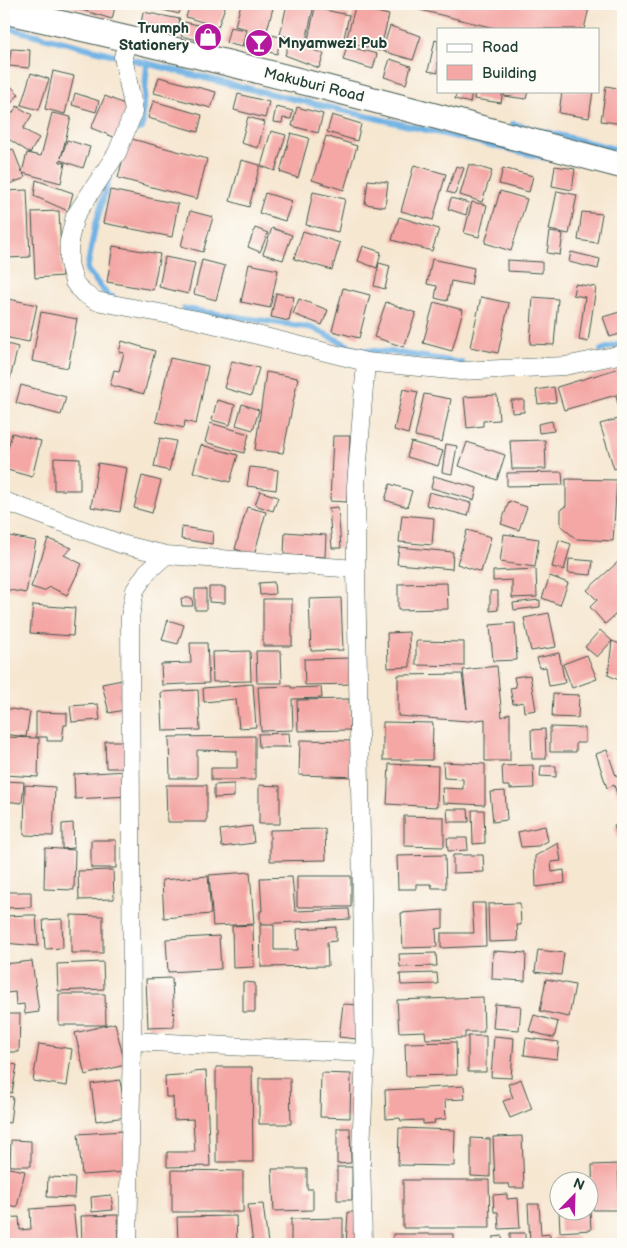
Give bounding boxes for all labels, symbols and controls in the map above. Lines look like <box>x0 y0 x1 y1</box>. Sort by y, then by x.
place label: Trumph Stationery <box>119 19 189 55</box>
shop icon: Trumph Stationery <box>193 22 223 52</box>
bar icon: Mnyamwezi Pub <box>244 28 274 58</box>
legend <box>437 28 600 92</box>
place label: Mnyamwezi Pub <box>278 34 388 53</box>
text: Road <box>482 38 518 57</box>
street label: Makuburi Road <box>262 63 366 107</box>
text: Building <box>482 64 537 83</box>
north arrow <box>550 1170 600 1220</box>
text: N <box>571 1175 587 1194</box>

